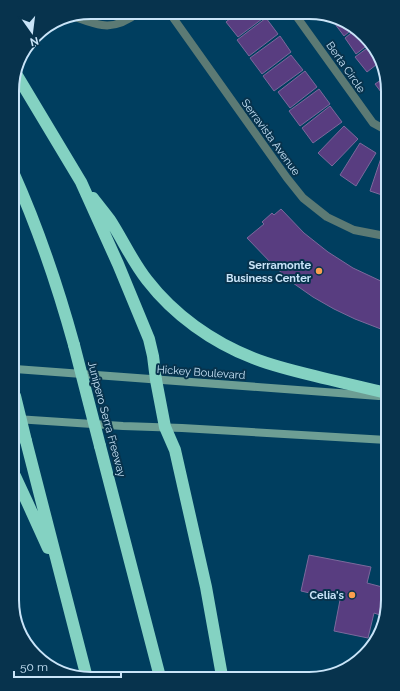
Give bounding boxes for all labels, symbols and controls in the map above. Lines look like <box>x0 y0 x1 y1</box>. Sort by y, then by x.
north arrow <box>12 12 52 52</box>
text: N <box>29 34 40 49</box>
street label: Berta Circle <box>323 39 368 96</box>
street label: Serravista Avenue <box>239 97 303 178</box>
place label: Serramonte Business Center <box>226 259 312 285</box>
marker: Serramonte Business Center <box>314 266 324 276</box>
street label: Junipero Serra Freeway <box>85 360 128 479</box>
street label: Hickey Boulevard <box>156 363 246 382</box>
place label: Celia's <box>310 589 345 602</box>
marker: Celia's <box>347 590 357 600</box>
scale bar <box>14 653 121 679</box>
text: 50 m <box>20 660 48 674</box>

